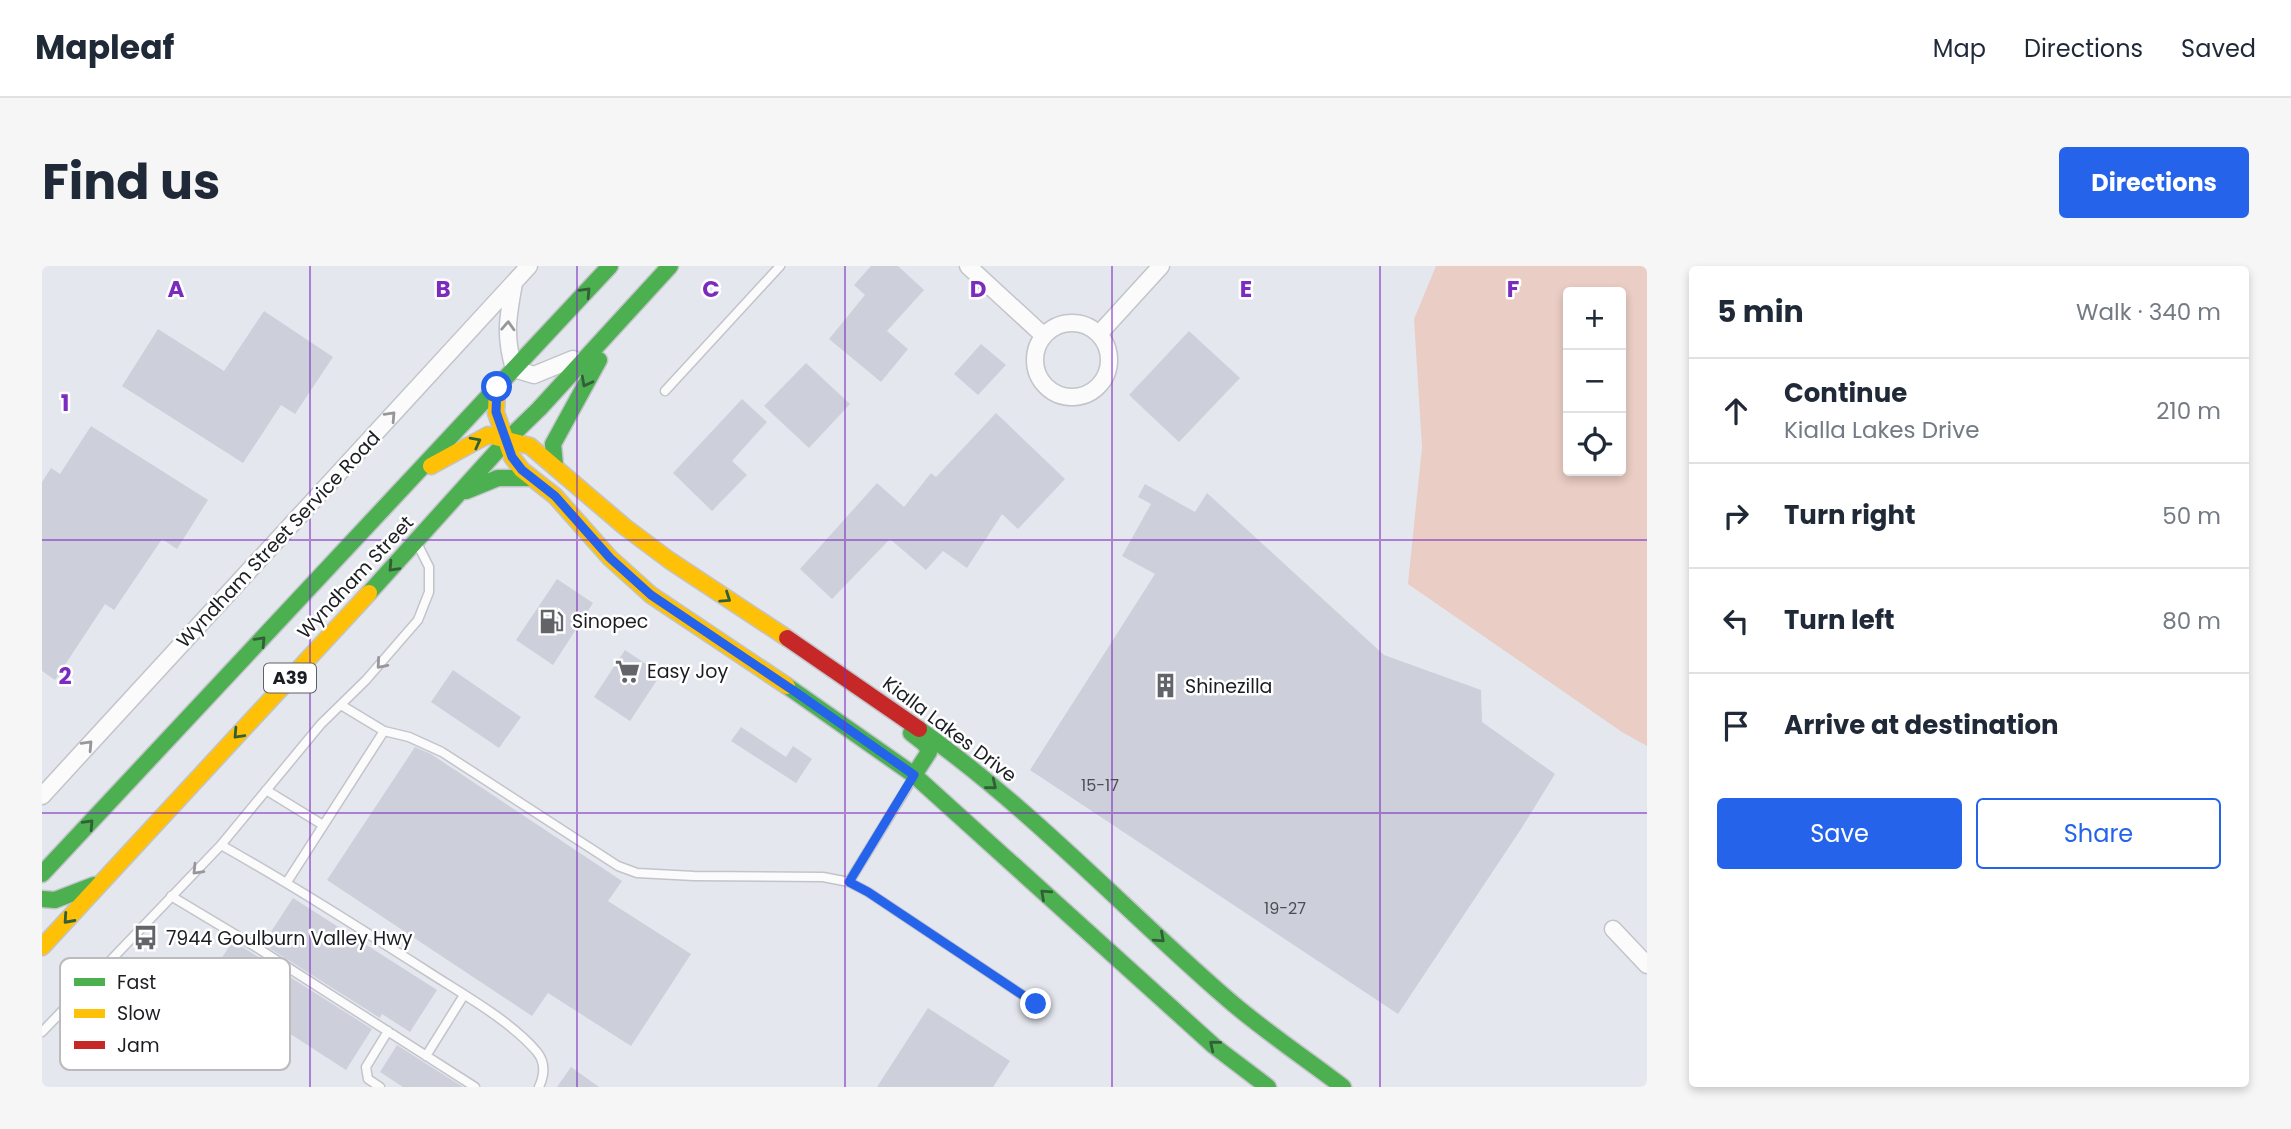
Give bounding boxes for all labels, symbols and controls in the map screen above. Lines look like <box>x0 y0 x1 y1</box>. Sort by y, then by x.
text: Mapleaf <box>35 24 174 71</box>
text: Map <box>1933 32 1986 65</box>
text: Directions <box>2024 32 2143 65</box>
text: Saved <box>2181 32 2256 65</box>
button: Directions <box>2059 147 2249 218</box>
text: Find us <box>42 148 220 216</box>
text: A <box>168 273 185 305</box>
text: B <box>435 273 451 305</box>
text: C <box>702 273 720 305</box>
text: D <box>970 273 986 305</box>
text: E <box>1240 273 1252 305</box>
text: F <box>1507 273 1519 305</box>
one-way arrow <box>578 287 591 300</box>
map controls <box>1563 287 1626 476</box>
button: + <box>1563 287 1626 350</box>
text: 5 min <box>1717 290 1804 333</box>
text: Walk · 340 m <box>2076 296 2221 328</box>
one-way arrow <box>500 320 515 331</box>
button: − <box>1563 350 1626 413</box>
route start <box>481 371 512 402</box>
one-way arrow <box>581 375 595 388</box>
text: Continue <box>1784 375 1907 411</box>
text: 1 <box>61 387 69 419</box>
icon: ahead <box>1717 392 1755 430</box>
text: 210 m <box>2156 395 2221 427</box>
one-way arrow <box>383 411 396 424</box>
button: locate <box>1563 413 1626 476</box>
text: Kialla Lakes Drive <box>1784 414 1979 446</box>
street label: Wyndham Street Service Road <box>172 426 384 652</box>
one-way arrow <box>469 437 481 450</box>
icon: right <box>1717 497 1755 535</box>
text: Turn right <box>1784 497 1916 533</box>
text: 50 m <box>2162 500 2221 532</box>
street label: Wyndham Street <box>292 511 418 643</box>
one-way arrow <box>388 559 401 572</box>
one-way arrow <box>718 590 731 602</box>
icon: left <box>1717 602 1755 640</box>
text: Turn left <box>1784 602 1895 638</box>
text: 80 m <box>2162 605 2221 637</box>
fuel station icon: Sinopec <box>538 607 566 635</box>
place label: Sinopec <box>572 608 648 635</box>
one-way arrow <box>253 636 265 649</box>
one-way arrow <box>377 655 389 668</box>
supermarket icon: Easy Joy <box>613 657 641 685</box>
place label: Easy Joy <box>647 658 729 685</box>
text: 2 <box>58 660 72 692</box>
road number: A39 <box>264 664 316 692</box>
street label: Kialla Lakes Drive <box>877 670 1022 789</box>
building icon: Shinezilla <box>1151 672 1179 700</box>
place label: Shinezilla <box>1185 673 1272 700</box>
icon: arrive <box>1717 707 1755 745</box>
text: Arrive at destination <box>1784 707 2059 743</box>
one-way arrow <box>234 726 247 739</box>
one-way arrow <box>80 740 92 753</box>
house number: 15-17 <box>1081 774 1119 797</box>
one-way arrow <box>983 777 996 789</box>
button: Save <box>1717 798 1962 869</box>
button: Share <box>1976 798 2221 869</box>
one-way arrow <box>80 819 93 832</box>
one-way arrow <box>193 862 205 874</box>
one-way arrow <box>1040 889 1053 902</box>
house number: 19-27 <box>1264 897 1306 920</box>
one-way arrow <box>63 911 76 924</box>
bus stop icon: 7944 Goulburn Valley Hwy <box>132 924 160 952</box>
place label: 7944 Goulburn Valley Hwy <box>166 925 413 952</box>
one-way arrow <box>1152 930 1165 943</box>
legend <box>60 958 290 1070</box>
text: Fast <box>117 969 156 996</box>
route end <box>1020 988 1051 1019</box>
text: Slow <box>117 1000 161 1027</box>
text: Jam <box>117 1032 159 1059</box>
one-way arrow <box>1210 1041 1222 1054</box>

